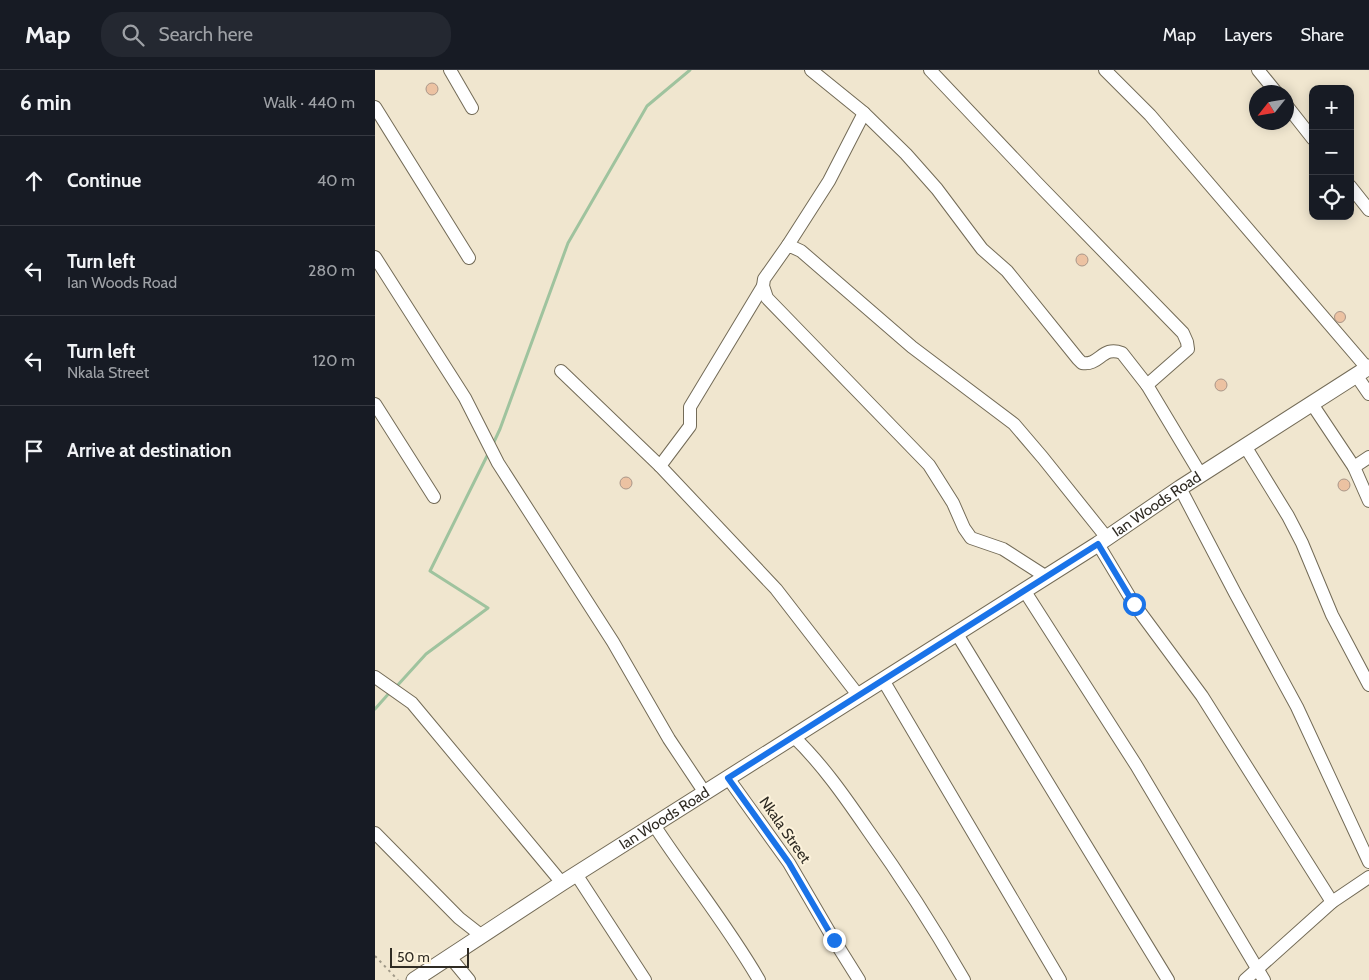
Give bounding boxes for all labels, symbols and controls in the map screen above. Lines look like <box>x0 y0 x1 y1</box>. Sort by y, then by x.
search box <box>101 12 451 57</box>
text: Map <box>25 20 71 49</box>
icon: search <box>119 21 147 49</box>
text: Search here <box>159 23 253 46</box>
text: Map <box>1163 24 1196 46</box>
text: Layers <box>1224 24 1273 46</box>
text: Share <box>1301 24 1344 46</box>
north arrow <box>1249 85 1294 130</box>
map controls <box>1309 85 1354 220</box>
button: + <box>1309 85 1354 130</box>
text: 6 min <box>20 90 71 115</box>
text: Walk · 440 m <box>264 93 355 112</box>
button: − <box>1309 130 1354 175</box>
icon: ahead <box>20 167 48 195</box>
text: Continue <box>67 169 141 192</box>
text: 40 m <box>317 171 355 190</box>
button: locate <box>1309 175 1354 220</box>
text: Turn left <box>67 250 135 273</box>
icon: left <box>20 257 48 285</box>
text: 280 m <box>308 261 355 280</box>
text: Ian Woods Road <box>67 273 177 292</box>
text: Turn left <box>67 340 135 363</box>
icon: left <box>20 347 48 375</box>
text: 120 m <box>313 351 355 370</box>
text: Nkala Street <box>67 363 149 382</box>
icon: arrive <box>20 437 48 465</box>
text: Arrive at destination <box>67 439 231 462</box>
street label: Ian Woods Road <box>1109 468 1204 541</box>
route start <box>1123 593 1146 616</box>
street label: Ian Woods Road <box>616 783 713 853</box>
street label: Nkala Street <box>756 793 814 867</box>
route end <box>823 929 846 952</box>
scale bar <box>390 945 469 968</box>
text: 50 m <box>397 948 430 966</box>

